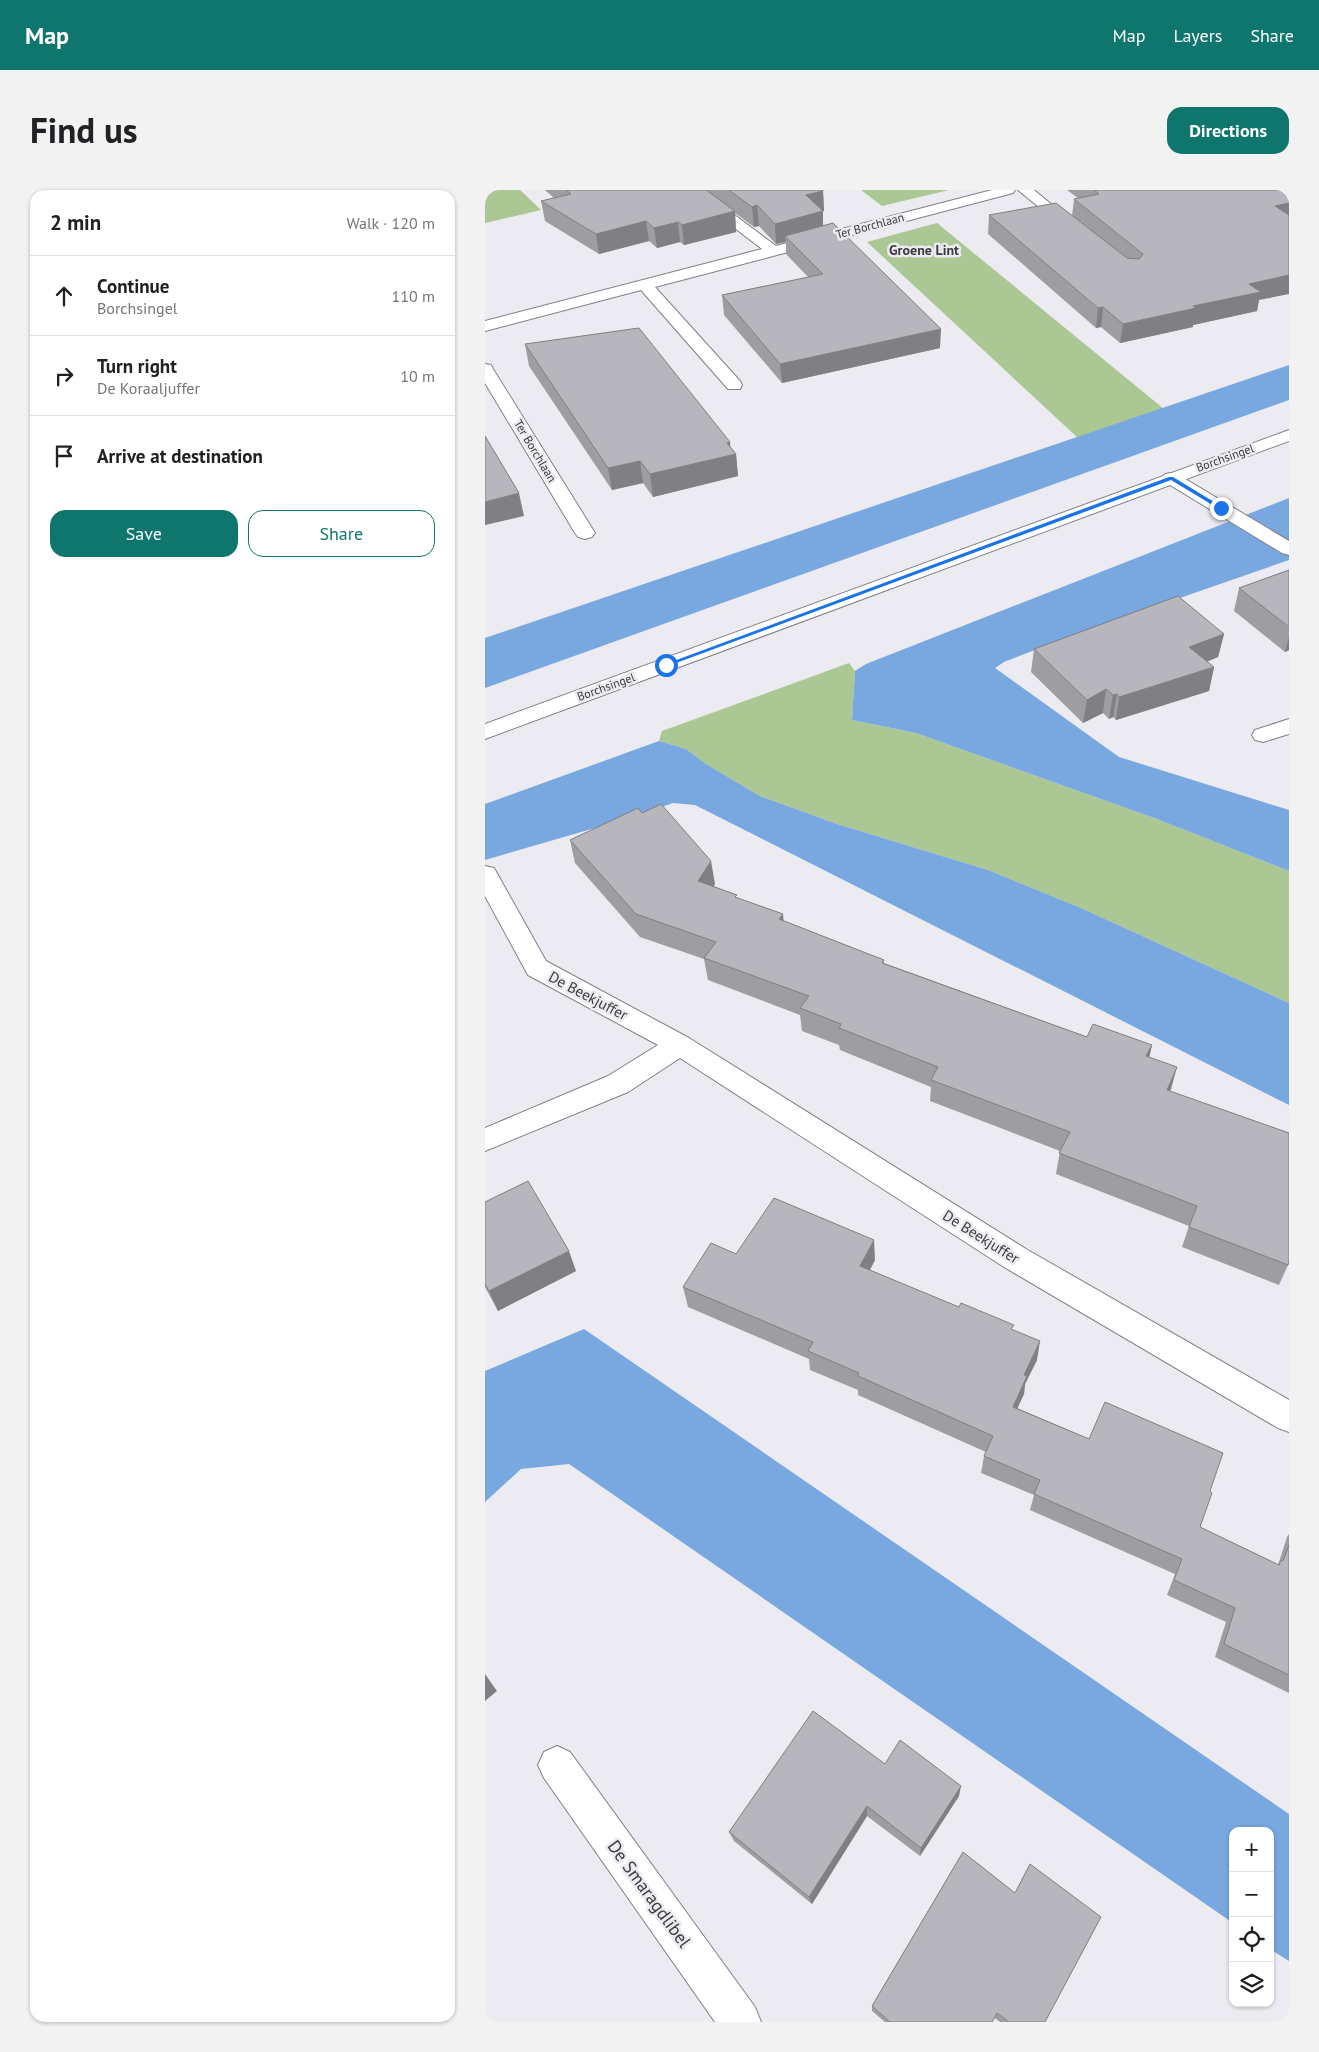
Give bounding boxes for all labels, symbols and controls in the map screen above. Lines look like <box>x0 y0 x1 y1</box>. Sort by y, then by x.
text: Map <box>25 20 69 51</box>
text: Map <box>1113 24 1145 47</box>
text: Layers <box>1173 24 1222 47</box>
text: Share <box>1250 24 1294 47</box>
text: Find us <box>30 107 138 153</box>
button: Directions <box>1167 107 1289 154</box>
text: 2 min <box>50 209 101 236</box>
street label: Ter Borchlaan <box>834 209 906 242</box>
text: Walk · 120 m <box>346 213 435 233</box>
district label: Groene Lint <box>889 241 959 259</box>
text: Continue <box>97 274 169 298</box>
icon: ahead <box>50 282 78 310</box>
text: 110 m <box>392 286 435 306</box>
text: Borchsingel <box>97 298 178 318</box>
text: Turn right <box>97 354 177 378</box>
icon: right <box>50 362 78 390</box>
text: 10 m <box>400 366 435 386</box>
text: De Koraaljuffer <box>97 378 200 398</box>
street label: Ter Borchlaan <box>511 417 560 485</box>
street label: Borchsingel <box>1194 440 1256 475</box>
icon: arrive <box>50 442 78 470</box>
text: Arrive at destination <box>97 444 263 468</box>
route end <box>1210 497 1233 520</box>
button: Save <box>50 510 238 557</box>
button: Share <box>248 510 435 557</box>
route start <box>655 654 678 677</box>
street label: Borchsingel <box>575 669 637 704</box>
street label: De Beekjuffer <box>546 967 631 1024</box>
street label: De Beekjuffer <box>939 1206 1023 1268</box>
map controls <box>1229 1827 1274 2007</box>
button: + <box>1229 1827 1274 1872</box>
street label: De Smaragdlibel <box>603 1835 697 1953</box>
button: − <box>1229 1872 1274 1917</box>
button: locate <box>1229 1917 1274 1962</box>
button: layers <box>1229 1962 1274 2007</box>

